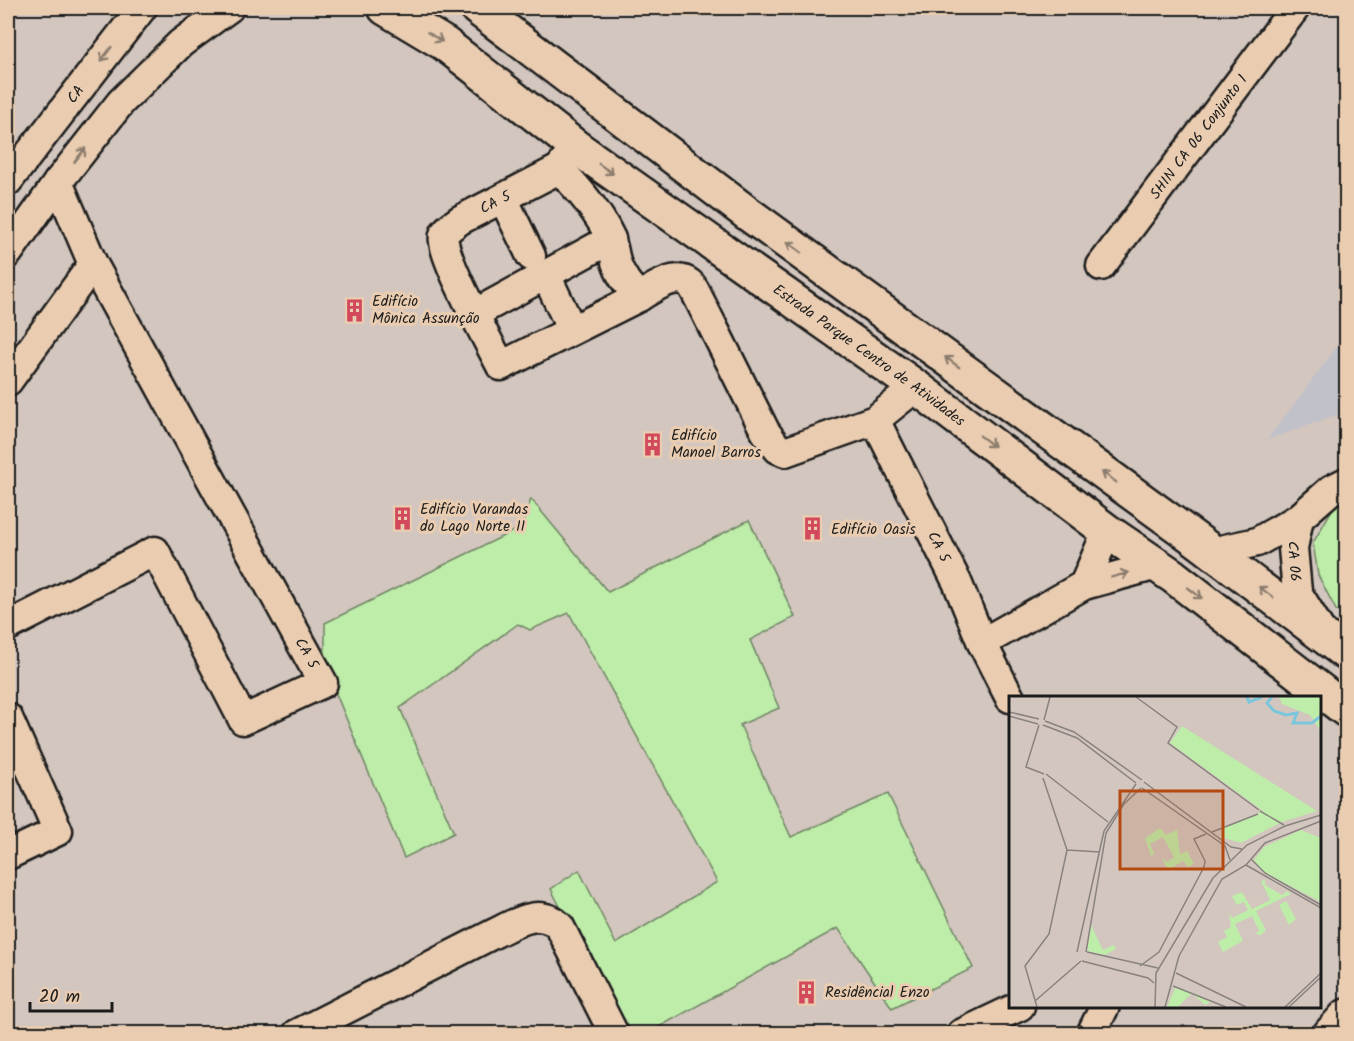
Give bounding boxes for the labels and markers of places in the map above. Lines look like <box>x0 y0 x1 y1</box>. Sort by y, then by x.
place label: Edifício Mônica Assunção <box>372 290 480 331</box>
building icon: Edifício Mônica Assunção <box>341 297 367 323</box>
place label: Edifício Manoel Barros <box>671 424 761 465</box>
building icon: Edifício Manoel Barros <box>640 431 666 457</box>
place label: Edifício Varandas do Lago Norte II <box>420 498 529 539</box>
building icon: Edifício Varandas do Lago Norte II <box>389 505 415 531</box>
building icon: Edifício Oasis <box>800 516 826 542</box>
place label: Edifício Oasis <box>831 518 916 542</box>
building icon: Residêncial Enzo <box>794 979 820 1005</box>
place label: Residêncial Enzo <box>825 981 930 1005</box>

